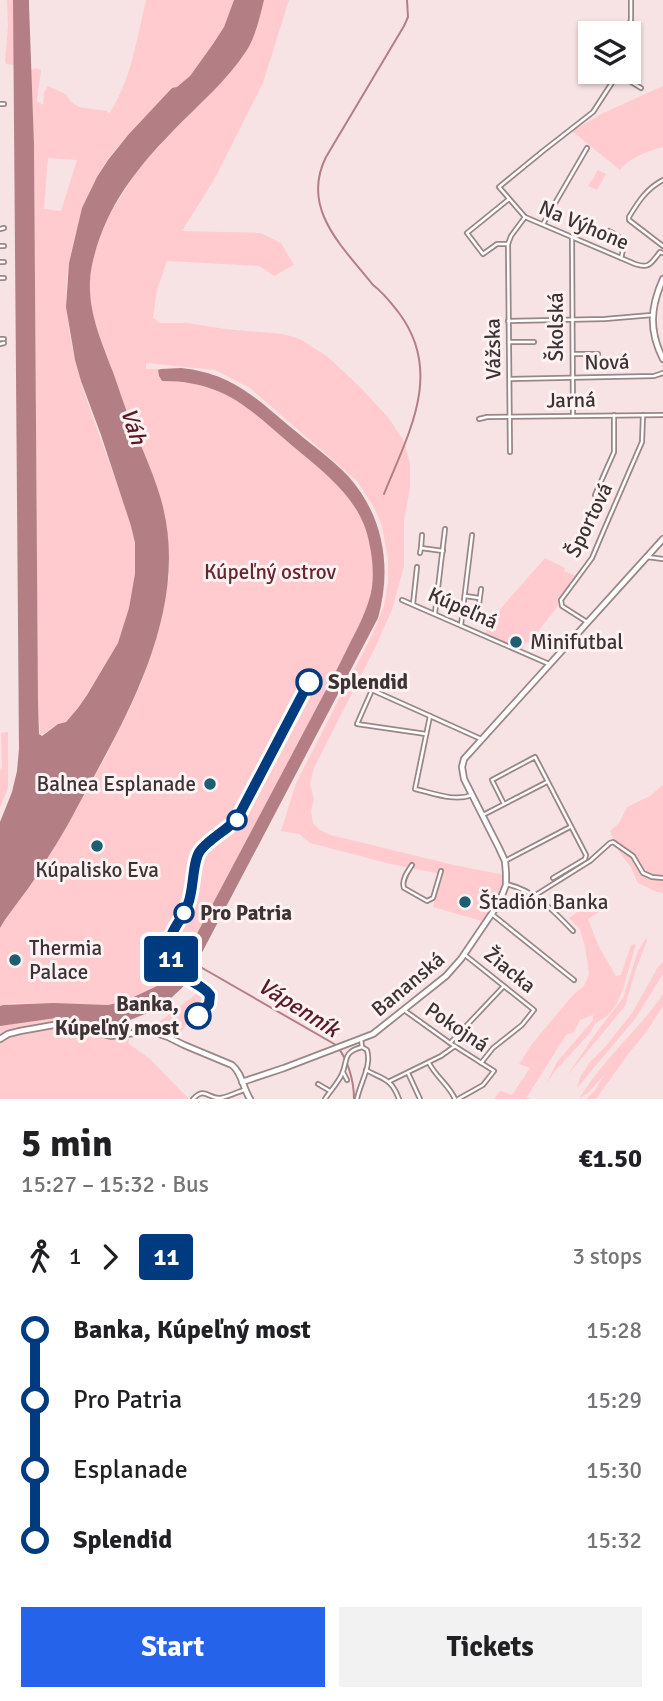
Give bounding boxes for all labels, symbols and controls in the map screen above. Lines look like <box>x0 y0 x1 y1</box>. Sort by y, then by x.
map controls <box>578 21 641 84</box>
button: layers <box>578 21 641 84</box>
street label: Na Výhone <box>535 194 633 256</box>
street label: Školská <box>543 292 569 362</box>
street label: Vážska <box>479 318 507 380</box>
street label: Nová <box>584 349 630 375</box>
street label: Jarná <box>546 387 596 413</box>
water label: Váh <box>114 404 153 449</box>
street label: Športová <box>560 478 618 562</box>
park label: Kúpeľný ostrov <box>204 559 337 585</box>
street label: Kúpeľná <box>424 581 502 635</box>
place label: Minifutbal <box>530 629 623 655</box>
marker: Minifutbal <box>508 634 524 650</box>
marker: Splendid <box>296 669 322 695</box>
place label: Splendid <box>328 669 408 695</box>
place label: Balnea Esplanade <box>37 771 196 797</box>
marker: Balnea Esplanade <box>202 776 218 792</box>
unlabelled marker <box>227 810 247 830</box>
marker: Kúpalisko Eva <box>89 838 105 854</box>
place label: Kúpalisko Eva <box>35 857 159 883</box>
place label: Štadión Banka <box>479 889 608 915</box>
marker: Štadión Banka <box>457 894 473 910</box>
place label: Pro Patria <box>200 900 292 926</box>
marker: Pro Patria <box>174 903 194 923</box>
place label: Thermia Palace <box>29 935 102 985</box>
line badge: 11 <box>140 936 202 982</box>
street label: Žiacka <box>479 941 541 999</box>
text: 11 <box>158 944 184 974</box>
street label: Bananská <box>366 946 450 1022</box>
marker: Thermia Palace <box>7 952 23 968</box>
water label: Vápenník <box>253 971 347 1045</box>
place label: Banka, Kúpeľný most <box>55 991 179 1041</box>
street label: Pokojná <box>420 996 494 1058</box>
marker: Banka, Kúpeľný most <box>185 1003 211 1029</box>
text: 5 min <box>21 1120 113 1167</box>
text: €1.50 <box>578 1143 642 1175</box>
text: 15:27 – 15:32 · Bus <box>21 1170 209 1199</box>
icon: walk <box>21 1238 59 1276</box>
icon: forward <box>91 1238 129 1276</box>
text: 1 <box>69 1242 81 1271</box>
text: 11 <box>153 1242 179 1272</box>
text: 3 stops <box>572 1242 642 1271</box>
text: Banka, Kúpeľný most <box>73 1314 311 1346</box>
text: 15:28 <box>586 1316 642 1345</box>
text: Pro Patria <box>73 1384 182 1416</box>
text: 15:29 <box>586 1386 642 1415</box>
text: Esplanade <box>73 1454 188 1486</box>
text: 15:30 <box>586 1456 642 1485</box>
text: Splendid <box>73 1524 172 1556</box>
text: 15:32 <box>586 1526 642 1555</box>
button: Start <box>21 1607 325 1687</box>
button: Tickets <box>339 1607 642 1687</box>

